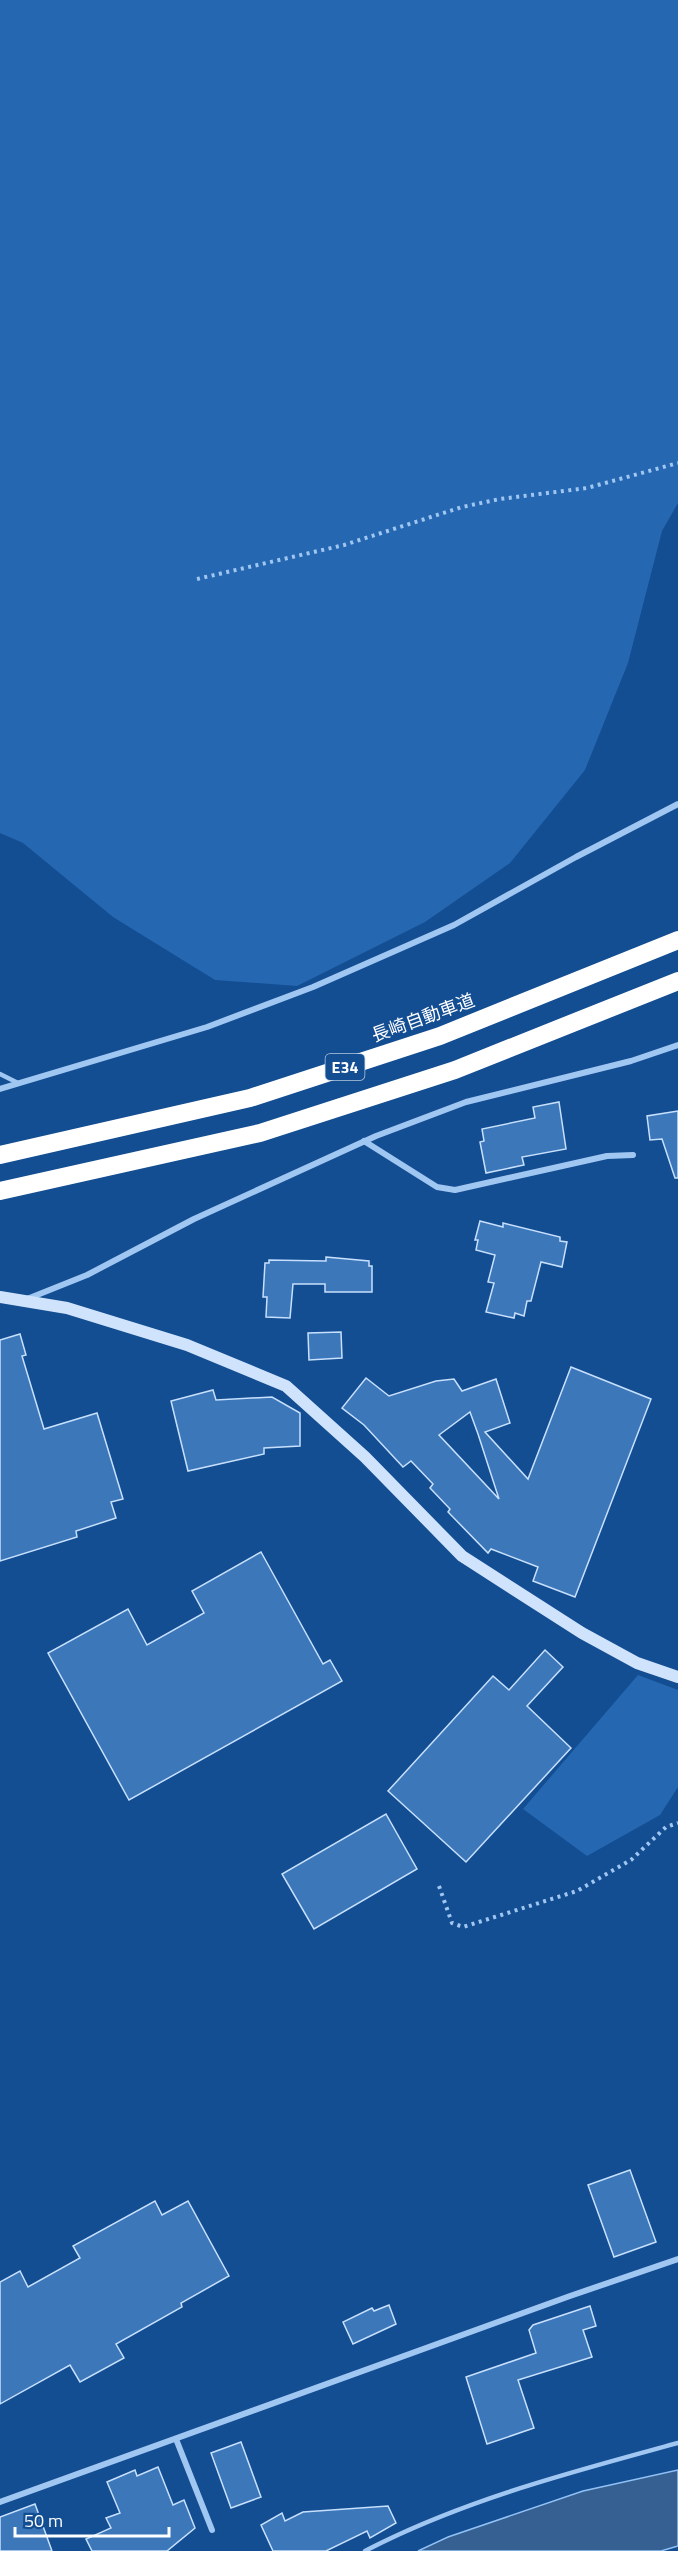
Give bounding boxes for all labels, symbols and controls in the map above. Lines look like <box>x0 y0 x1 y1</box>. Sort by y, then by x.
street label: 長崎自動車道 <box>367 986 478 1049</box>
road number: E34 <box>326 1054 364 1080</box>
scale bar <box>15 2500 170 2538</box>
text: 50 m <box>24 2507 63 2534</box>

